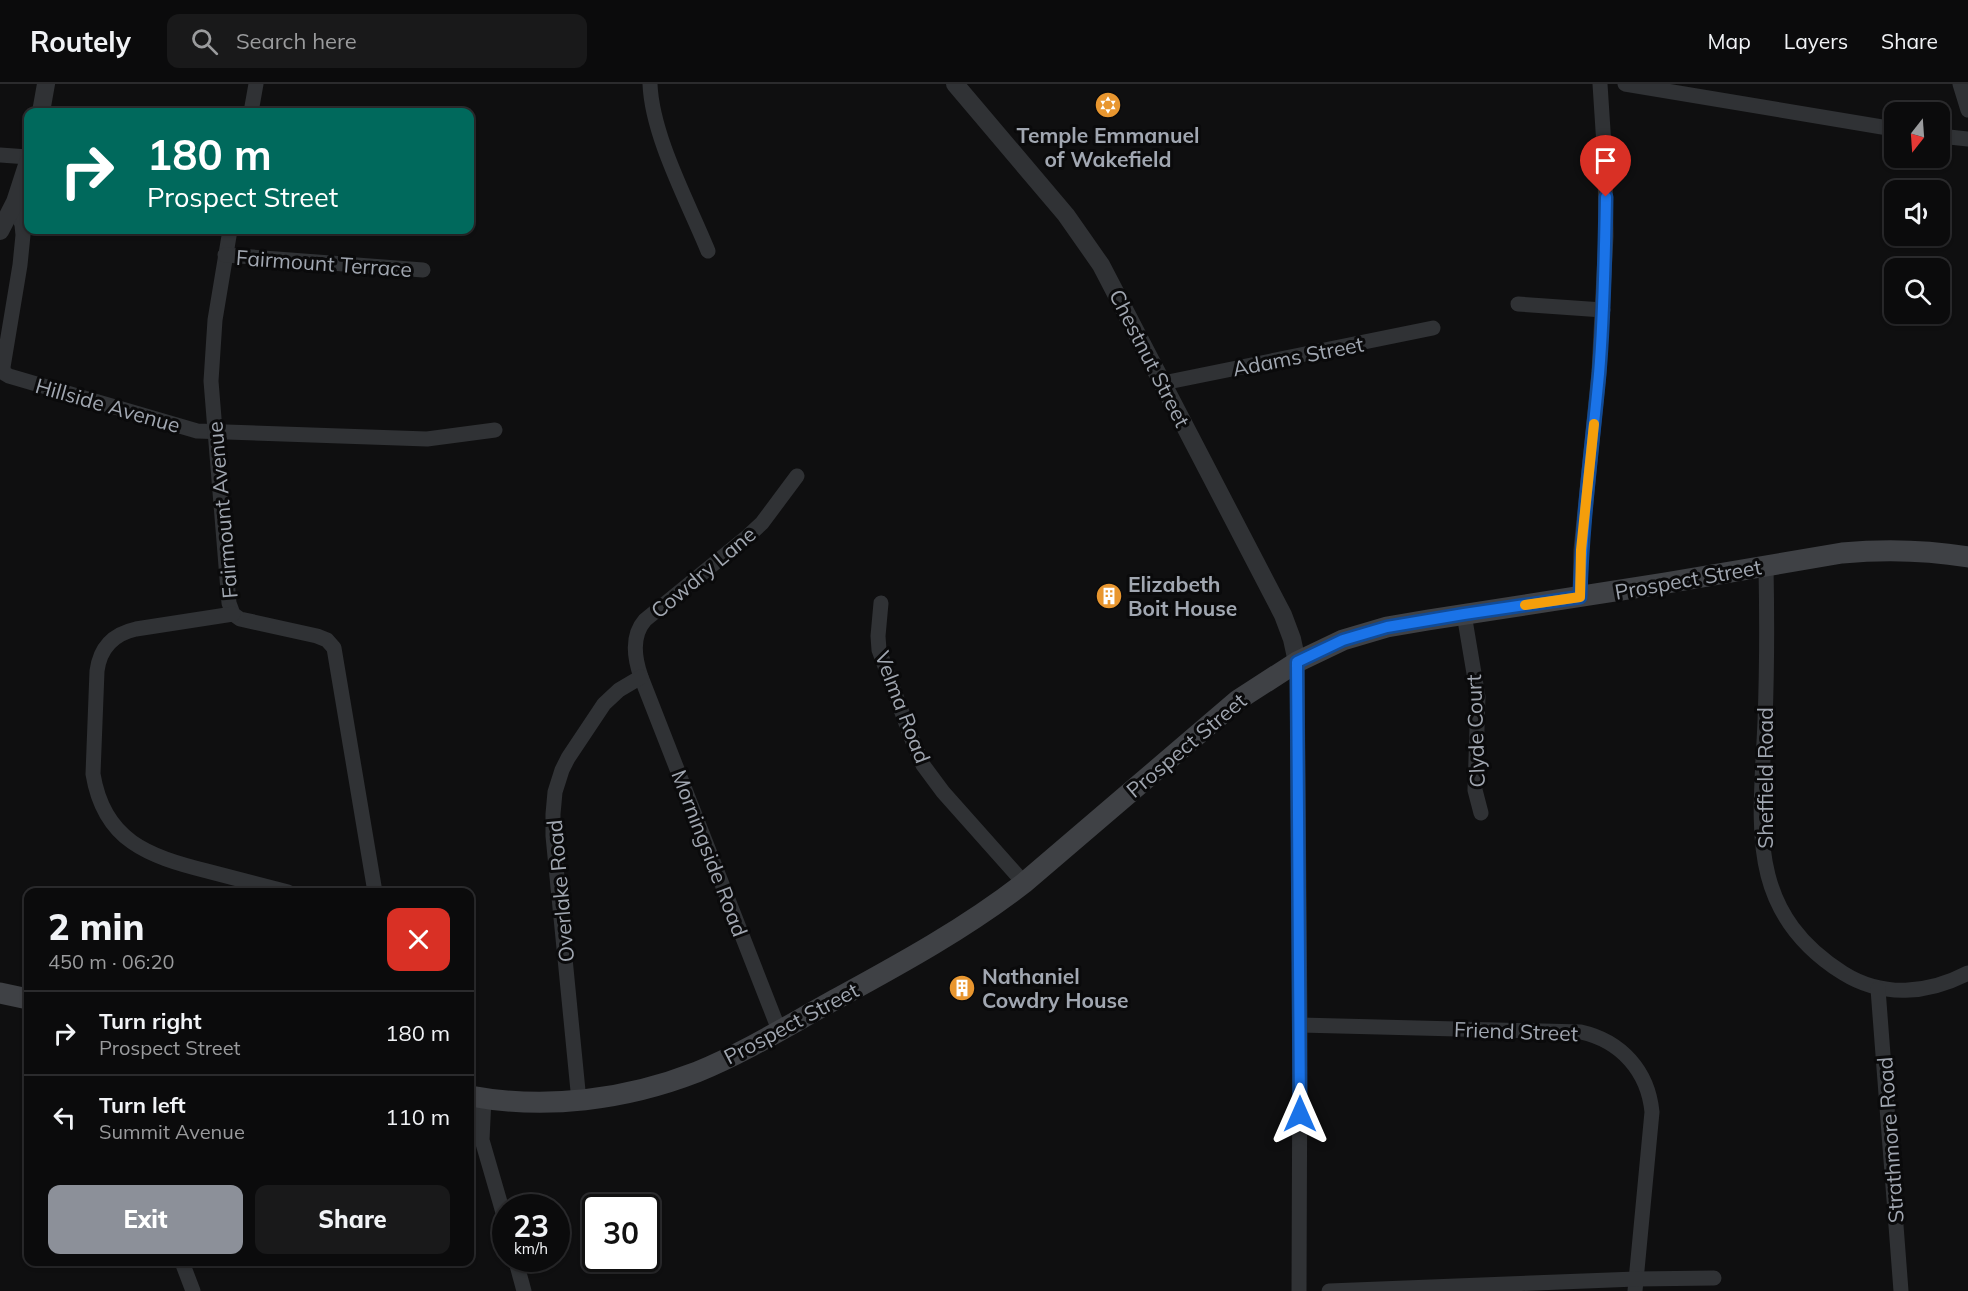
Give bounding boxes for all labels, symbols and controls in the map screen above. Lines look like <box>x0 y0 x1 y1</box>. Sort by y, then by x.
search box <box>167 14 587 68</box>
text: Routely <box>30 24 131 59</box>
icon: search <box>188 25 221 58</box>
text: Search here <box>236 27 357 55</box>
text: Map <box>1708 28 1751 54</box>
text: Layers <box>1784 28 1848 54</box>
text: Share <box>1881 28 1938 54</box>
synagogue icon: Temple Emmanuel of Wakefield <box>1093 90 1123 120</box>
north arrow <box>1884 102 1950 168</box>
map controls <box>1884 102 1950 324</box>
place label: Temple Emmanuel of Wakefield <box>1017 122 1199 172</box>
text: 180 m <box>147 128 272 181</box>
icon: right <box>48 132 126 210</box>
pin <box>1580 135 1631 197</box>
icon: arrive <box>1589 144 1622 177</box>
text: Prospect Street <box>147 180 338 214</box>
button: sound <box>1884 180 1950 246</box>
street label: Fairmount Terrace <box>235 244 413 282</box>
button: search <box>1884 258 1950 324</box>
street label: Chestnut Street <box>1104 285 1196 431</box>
street label: Adams Street <box>1230 331 1366 381</box>
street label: Hillside Avenue <box>33 372 183 438</box>
street label: Fairmount Avenue <box>201 420 243 600</box>
street label: Cowdry Lane <box>645 521 761 623</box>
street label: Prospect Street <box>1613 553 1763 605</box>
place label: Elizabeth Boit House <box>1128 571 1237 621</box>
building icon: Elizabeth Boit House <box>1094 581 1124 611</box>
street label: Velma Road <box>870 647 936 767</box>
street label: Clyde Court <box>1460 674 1490 788</box>
street label: Prospect Street <box>1121 687 1251 803</box>
street label: Sheffield Road <box>1752 707 1778 849</box>
street label: Morningside Road <box>666 766 754 940</box>
street label: Overlake Road <box>541 819 579 963</box>
text: 2 min <box>48 904 144 949</box>
button: close <box>387 908 450 971</box>
text: 450 m · 06:20 <box>48 949 174 974</box>
place label: Nathaniel Cowdry House <box>982 963 1129 1013</box>
building icon: Nathaniel Cowdry House <box>947 973 977 1003</box>
street label: Prospect Street <box>719 977 863 1069</box>
text: Turn right <box>99 1007 202 1035</box>
street label: Friend Street <box>1454 1016 1578 1046</box>
icon: right <box>48 1017 81 1050</box>
text: 180 m <box>385 1019 450 1047</box>
text: Prospect Street <box>99 1035 241 1060</box>
street label: Strathmore Road <box>1871 1056 1909 1224</box>
position arrow <box>1268 1082 1332 1146</box>
text: Turn left <box>99 1091 186 1119</box>
icon: left <box>48 1101 81 1134</box>
text: 110 m <box>385 1103 450 1131</box>
text: Summit Avenue <box>99 1119 245 1144</box>
button: Exit <box>48 1185 243 1254</box>
button: Share <box>255 1185 450 1254</box>
speed limit sign: 30 <box>582 1194 660 1272</box>
text: 23 <box>513 1207 549 1245</box>
text: km/h <box>514 1239 548 1258</box>

